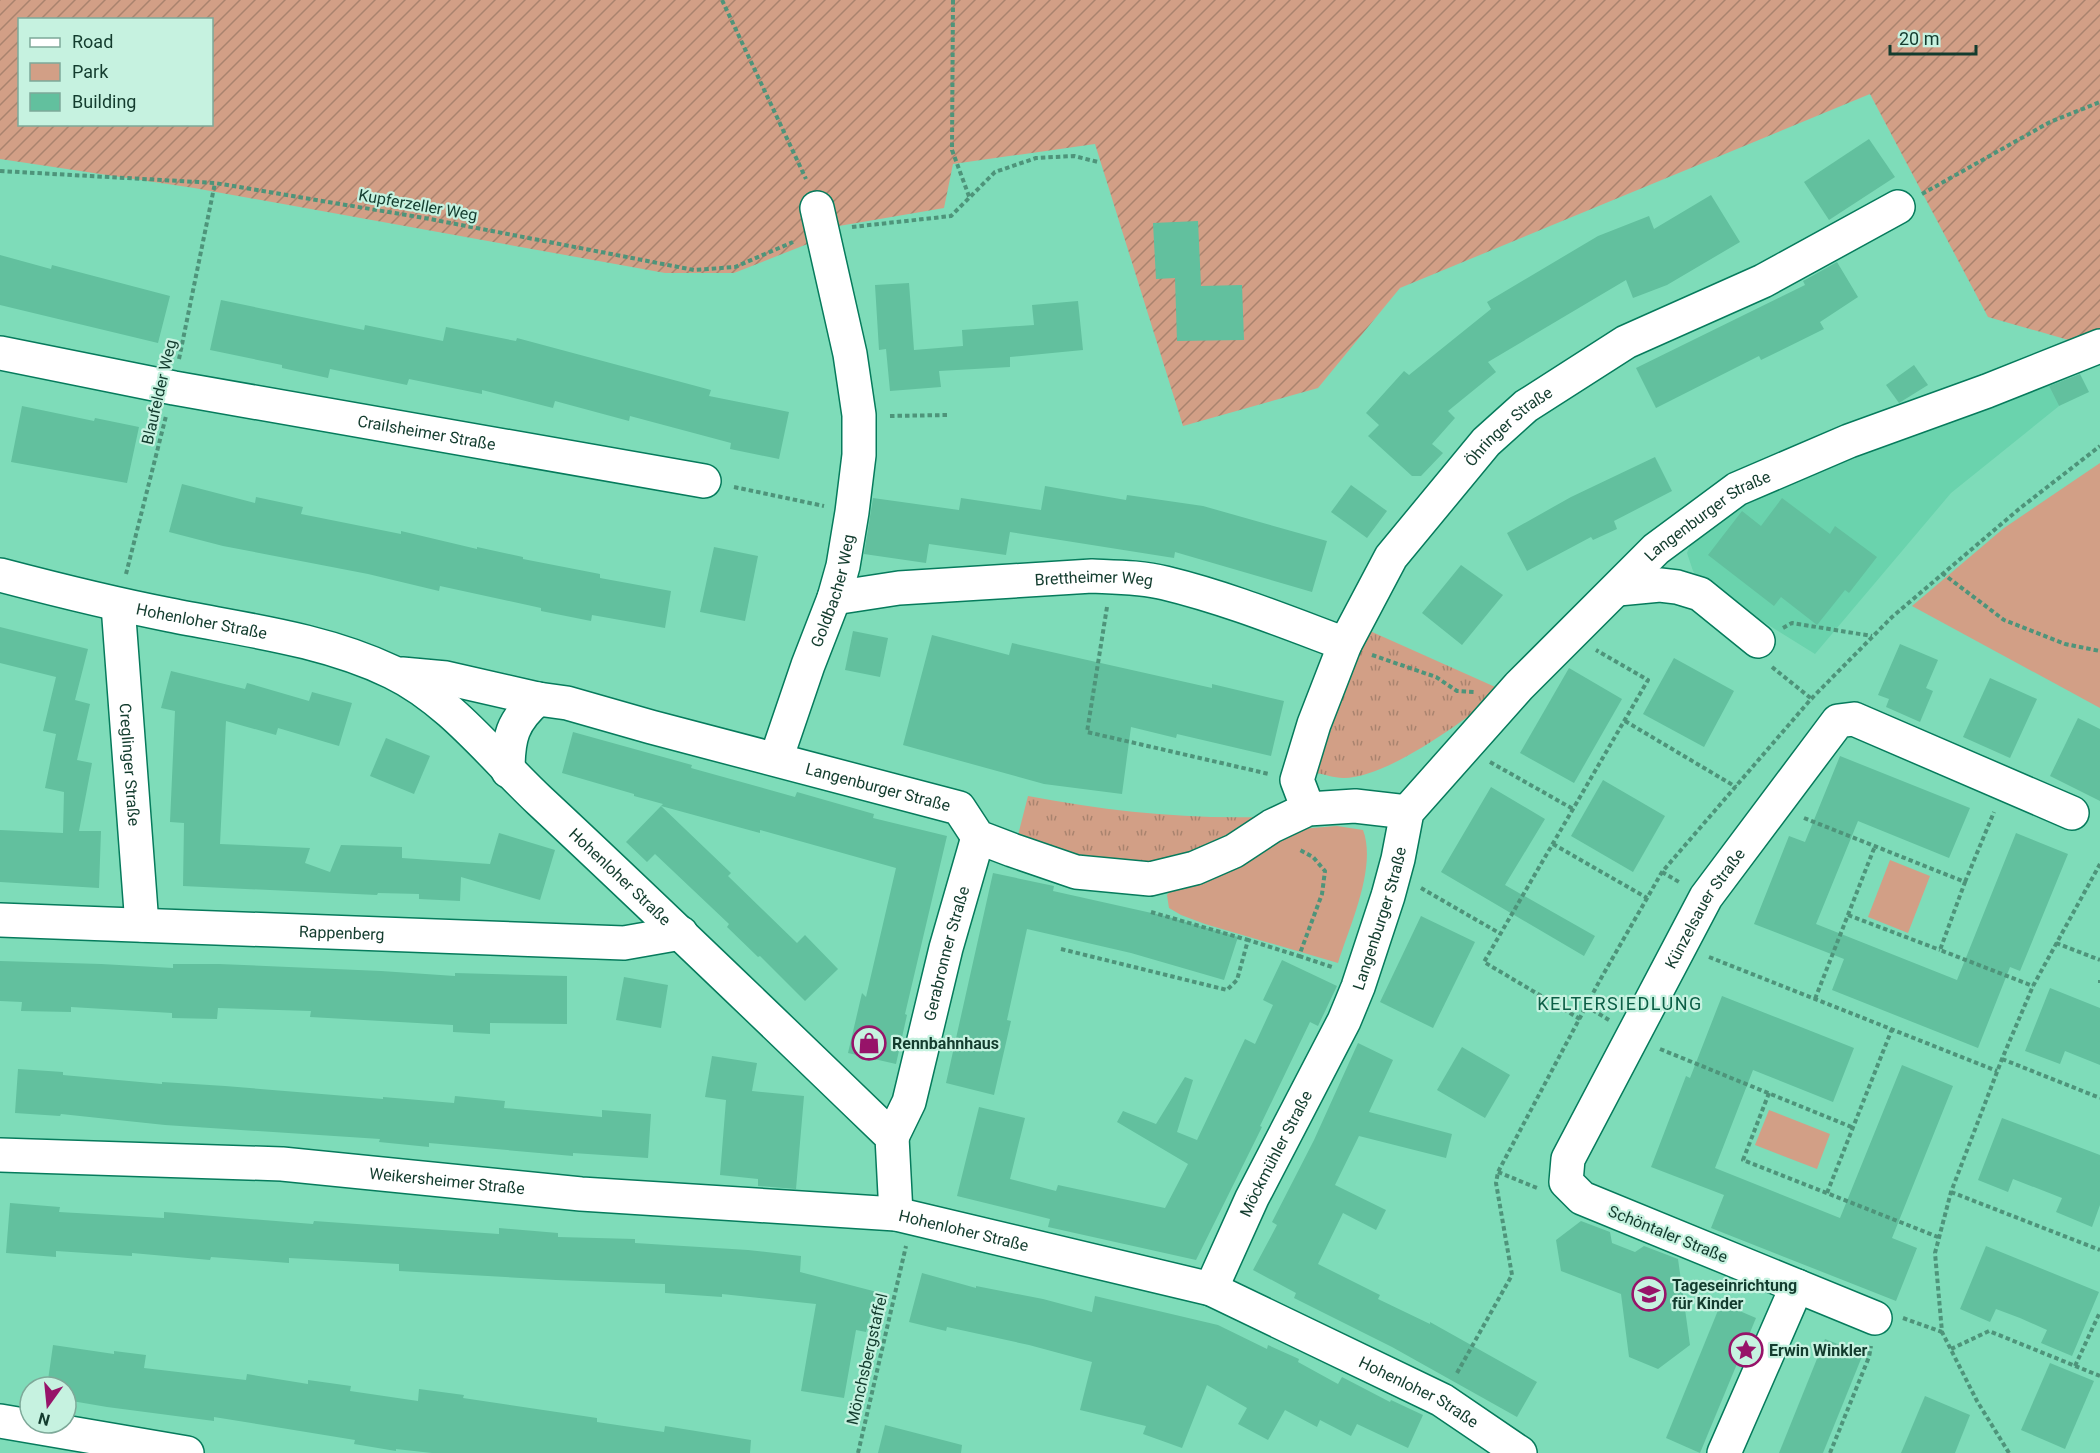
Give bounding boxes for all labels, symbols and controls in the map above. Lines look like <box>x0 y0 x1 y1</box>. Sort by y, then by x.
legend <box>18 18 213 126</box>
scale bar <box>1890 18 1976 56</box>
text: 20 m <box>1899 28 1939 49</box>
text: Road <box>72 31 113 52</box>
text: Park <box>72 61 109 82</box>
text: Building <box>72 91 136 112</box>
street label: Kupferzeller Weg <box>357 185 479 225</box>
street label: Blaufelder Weg <box>138 338 180 446</box>
street label: Öhringer Straße <box>1460 382 1556 470</box>
street label: Crailsheimer Straße <box>356 411 497 454</box>
street label: Langenburger Straße <box>1640 466 1773 565</box>
street label: Goldbacher Weg <box>806 533 858 650</box>
street label: Brettheimer Weg <box>1034 566 1154 590</box>
street label: Hohenloher Straße <box>135 599 269 643</box>
street label: Creglinger Straße <box>116 702 144 827</box>
street label: Langenburger Straße <box>804 759 953 815</box>
street label: Hohenloher Straße <box>565 824 675 929</box>
street label: Künzelsauer Straße <box>1661 844 1749 972</box>
street label: Langenburger Straße <box>1348 845 1410 992</box>
street label: Gerabronner Straße <box>919 884 973 1023</box>
street label: Rappenberg <box>299 922 385 944</box>
district label: KELTERSIEDLUNG <box>1537 993 1703 1014</box>
shop icon: Rennbahnhaus <box>851 1025 887 1061</box>
place label: Rennbahnhaus <box>892 1034 999 1053</box>
street label: Möckmühler Straße <box>1235 1087 1316 1220</box>
street label: Weikersheimer Straße <box>368 1163 526 1198</box>
street label: Schöntaler Straße <box>1606 1201 1730 1267</box>
street label: Hohenloher Straße <box>897 1206 1031 1255</box>
school or university icon: Tageseinrichtung für Kinder <box>1631 1276 1667 1312</box>
place label: Tageseinrichtung für Kinder <box>1672 1276 1797 1313</box>
street label: Mönchsbergstaffel <box>843 1291 891 1427</box>
place icon: Erwin Winkler <box>1728 1332 1764 1368</box>
place label: Erwin Winkler <box>1769 1341 1868 1360</box>
street label: Hohenloher Straße <box>1356 1352 1482 1432</box>
north arrow <box>18 1375 78 1435</box>
text: N <box>36 1408 52 1430</box>

